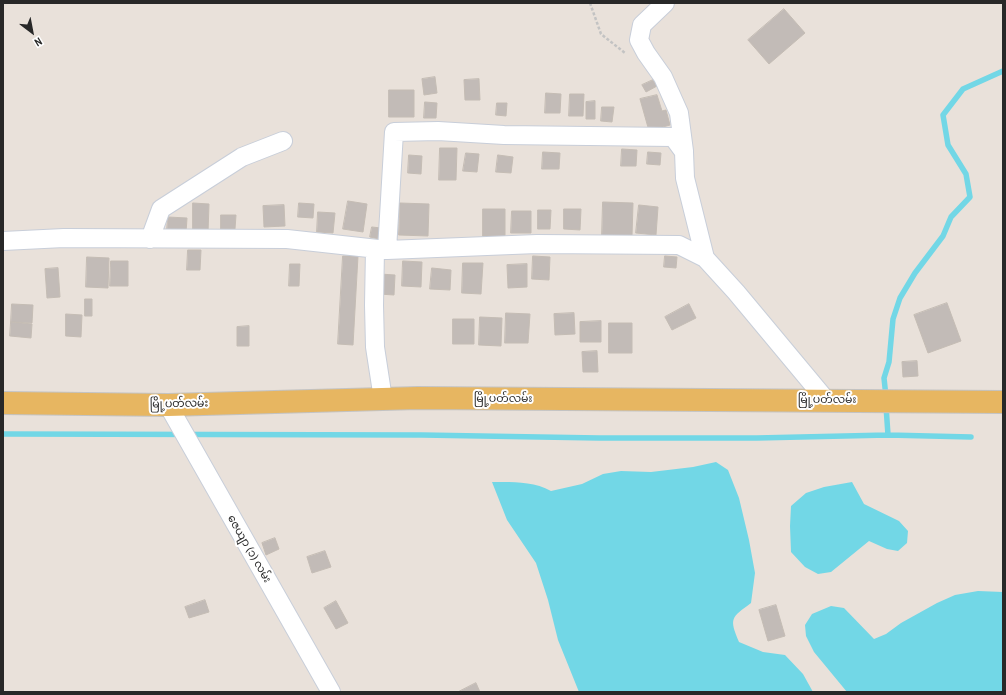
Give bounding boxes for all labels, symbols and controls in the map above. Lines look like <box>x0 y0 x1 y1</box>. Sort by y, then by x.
north arrow <box>12 12 52 52</box>
text: N <box>32 35 45 50</box>
street label: မြို့ပတ်လမ်း <box>474 392 532 406</box>
street label: မြို့ပတ်လမ်း <box>798 393 856 407</box>
street label: မြို့ပတ်လမ်း <box>150 397 208 411</box>
street label: ဇေယျာ (၁) လမ်း <box>224 513 274 585</box>

